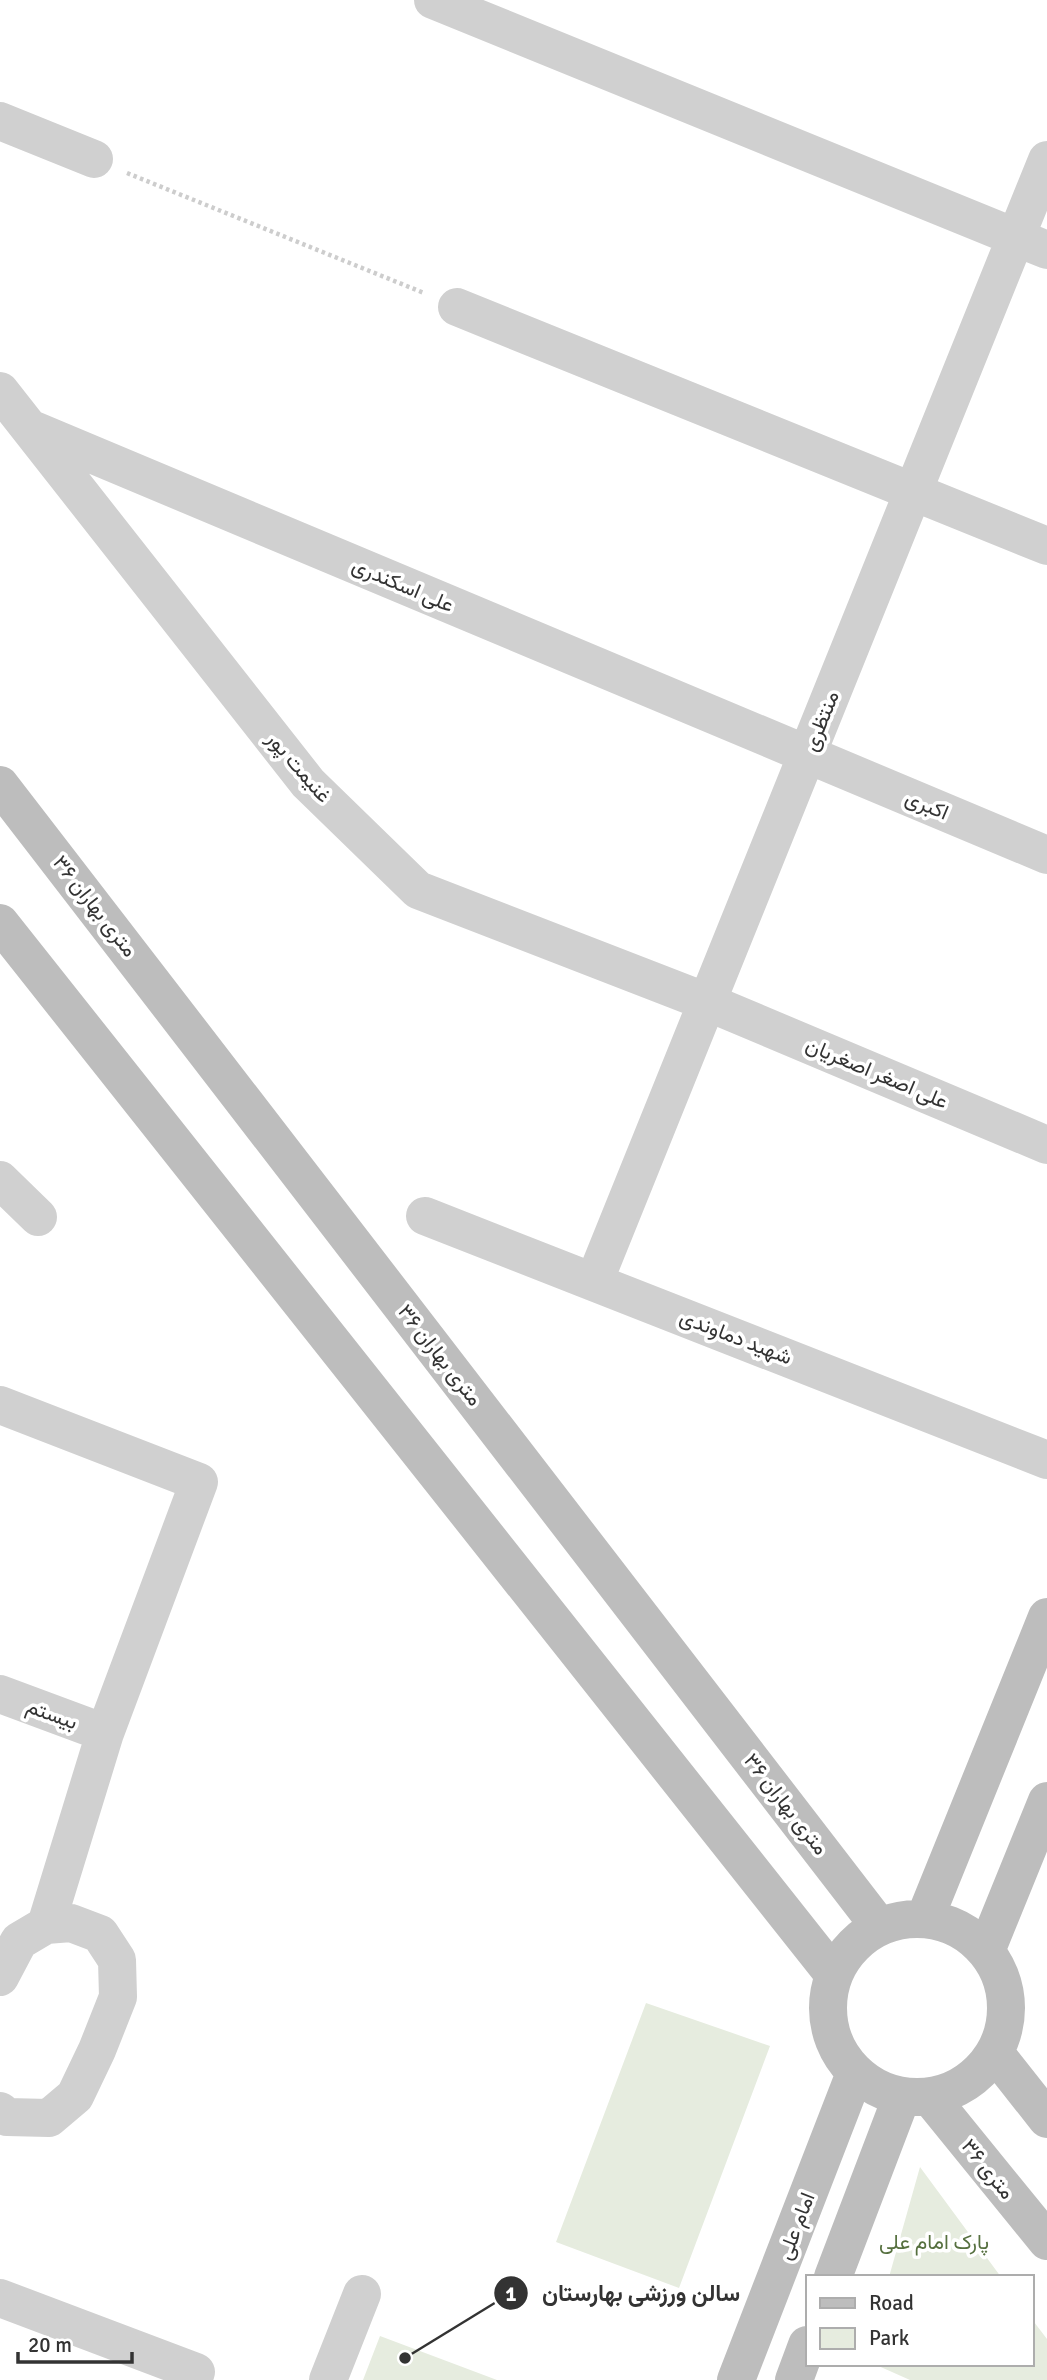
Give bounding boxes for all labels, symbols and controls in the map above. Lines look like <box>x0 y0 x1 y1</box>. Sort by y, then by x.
street label: علی اسکندری <box>348 552 458 618</box>
street label: منتظری <box>797 687 845 755</box>
street label: غنیمت پور <box>260 725 337 809</box>
street label: اکبری <box>901 784 953 826</box>
street label: ۳۶ متری بهاران <box>47 850 143 962</box>
street label: علی اصغر اصغریان <box>802 1031 952 1115</box>
street label: ۳۶ متری بهاران <box>392 1299 488 1411</box>
street label: شهید دماوندی <box>676 1304 796 1370</box>
street label: بیستم <box>23 1693 81 1736</box>
street label: ۳۶ متری بهاران <box>738 1748 834 1860</box>
street label: ۳۶ متری <box>956 2133 1020 2205</box>
street label: امام علی <box>771 2189 822 2264</box>
park label: پارک امام علی <box>879 2229 989 2256</box>
callout: سالن ورزشی بهارستان <box>493 2271 754 2315</box>
legend <box>806 2275 1033 2366</box>
text: سالن ورزشی بهارستان <box>542 2279 740 2308</box>
text: 1 <box>505 2281 517 2307</box>
text: Road <box>869 2290 914 2316</box>
scale bar <box>18 2320 131 2364</box>
text: Park <box>869 2325 910 2351</box>
text: 20 m <box>28 2332 72 2358</box>

